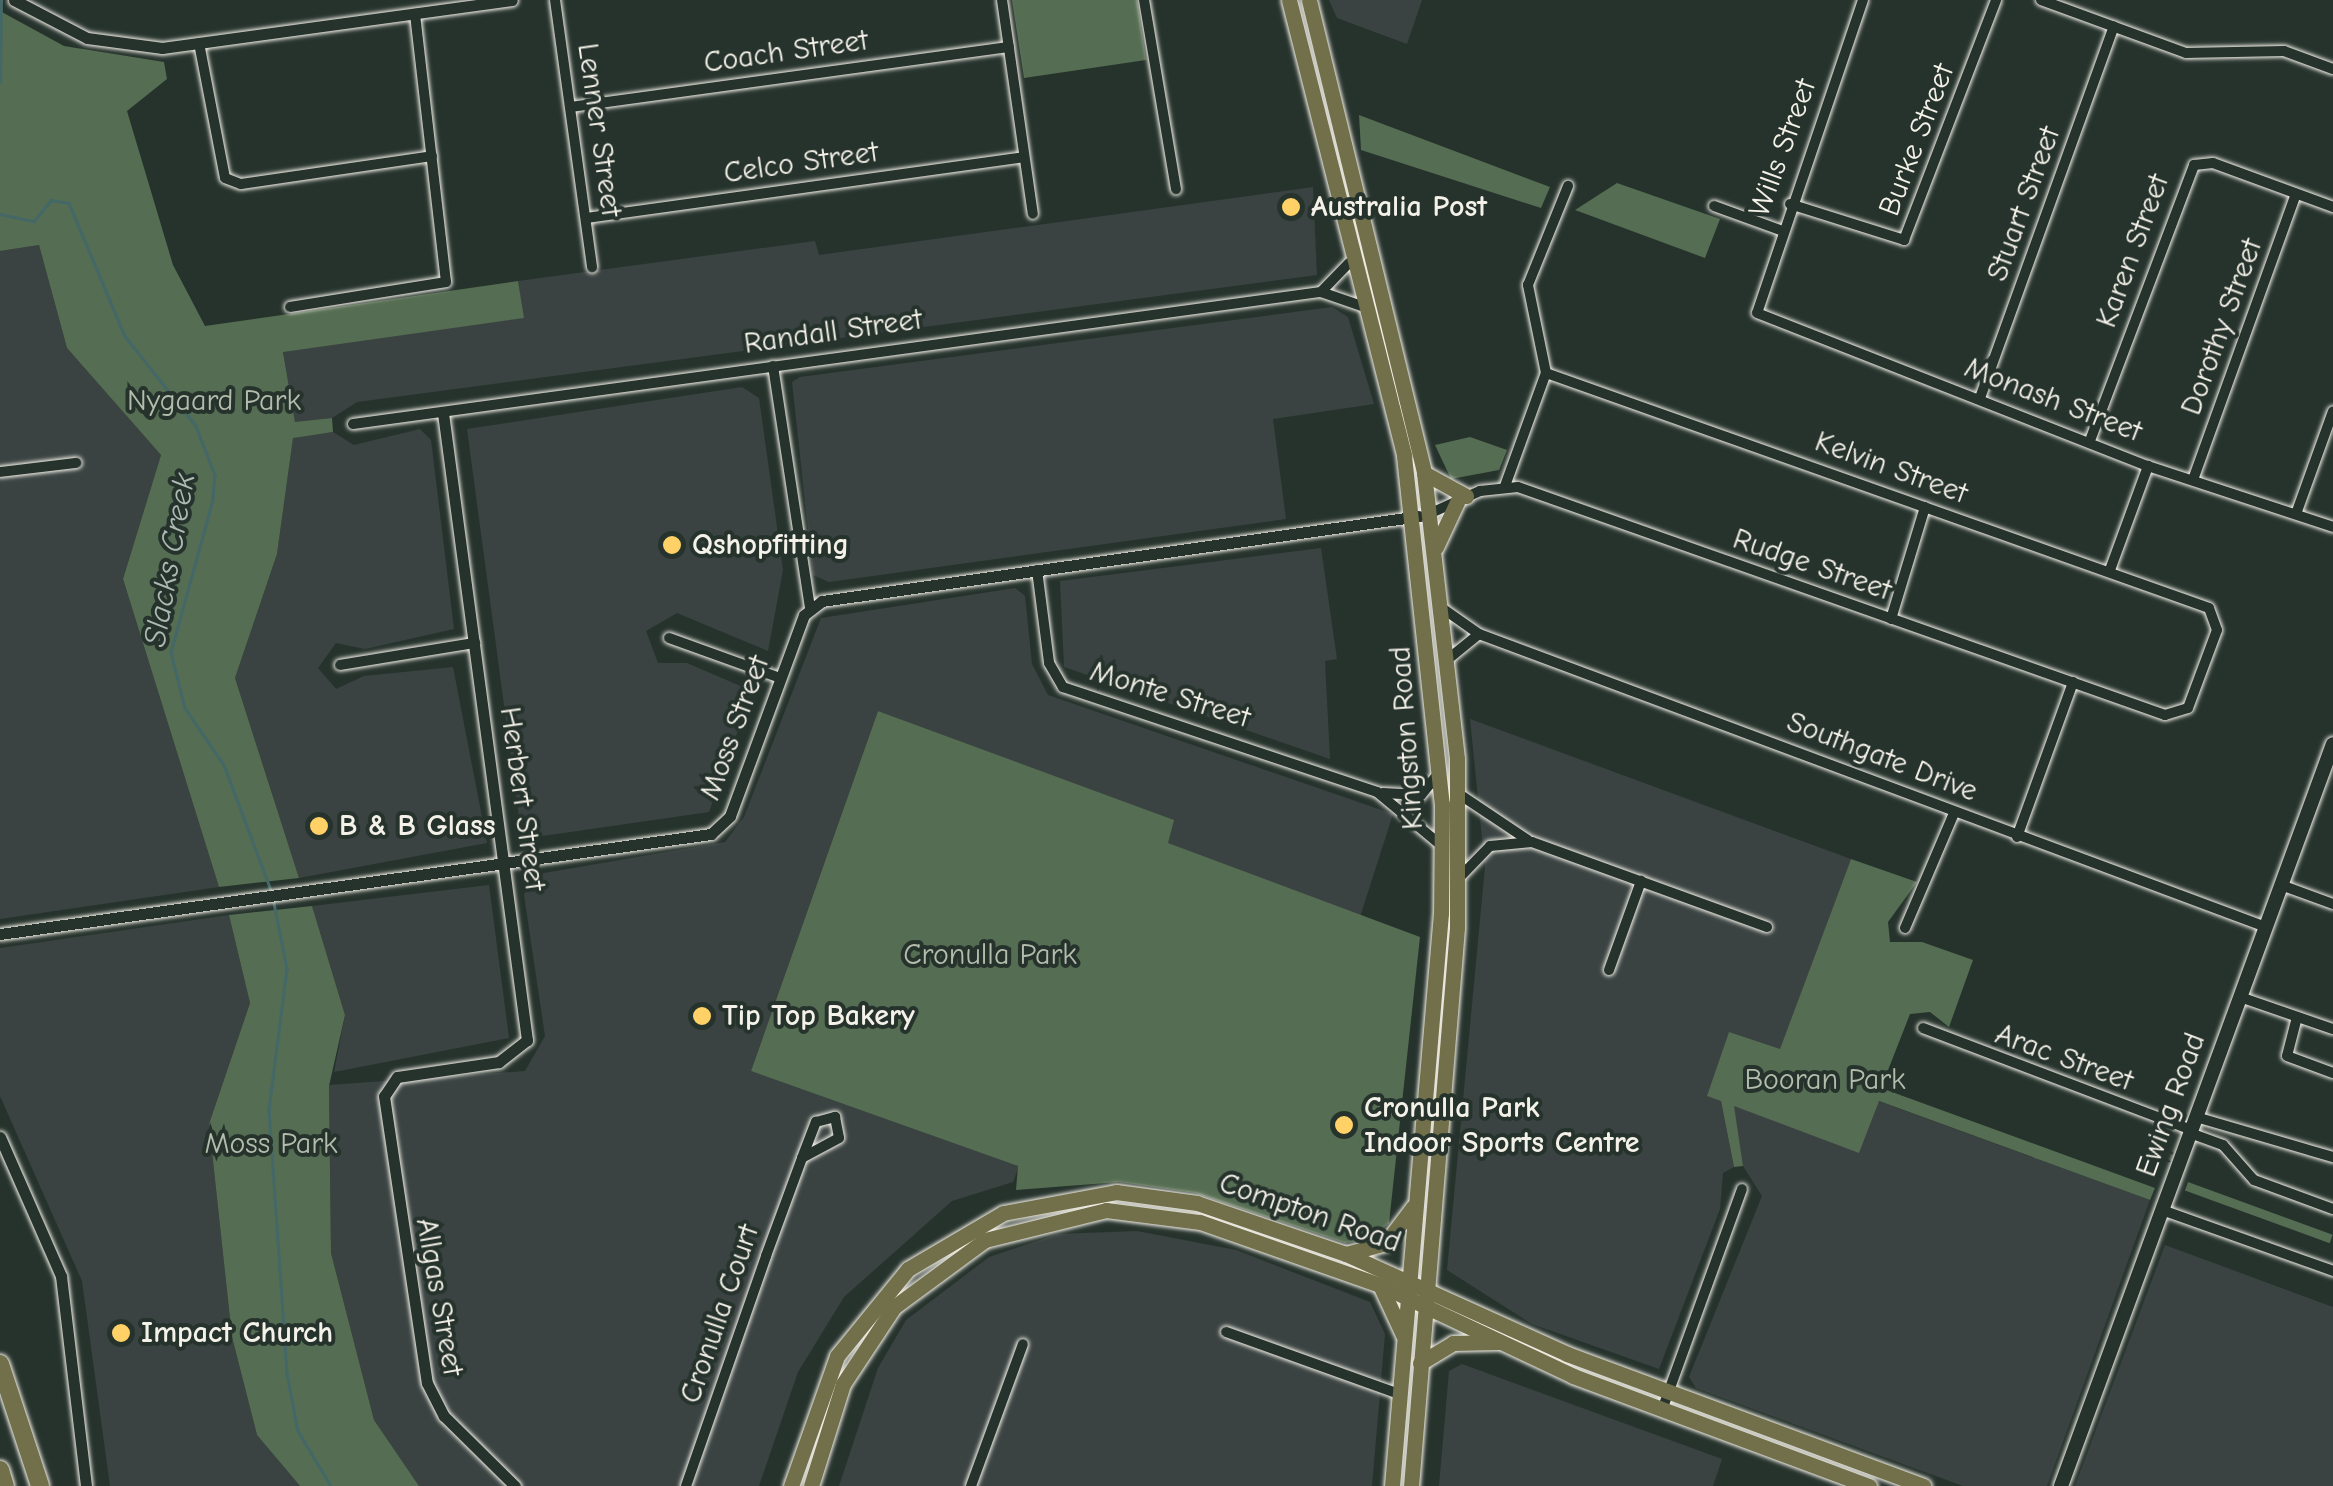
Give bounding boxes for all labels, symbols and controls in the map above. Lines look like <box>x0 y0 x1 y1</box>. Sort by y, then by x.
street label: Coach Street <box>702 23 870 81</box>
street label: Lenner Street <box>569 41 629 219</box>
street label: Burke Street <box>1872 59 1962 221</box>
street label: Wills Street <box>1742 74 1824 222</box>
street label: Stuart Street <box>1979 122 2069 286</box>
street label: Celco Street <box>722 134 880 192</box>
street label: Karen Street <box>2089 169 2177 333</box>
place label: Australia Post <box>1311 189 1487 225</box>
marker: Australia Post <box>1280 196 1302 218</box>
street label: Dorothy Street <box>2173 234 2271 420</box>
street label: Randall Street <box>742 302 924 362</box>
street label: Monash Street <box>1959 350 2147 450</box>
park label: Nygaard Park <box>127 383 301 419</box>
street label: Kelvin Street <box>1810 424 1972 512</box>
water label: Slacks Creek <box>136 470 204 650</box>
street label: Rudge Street <box>1728 521 1896 609</box>
place label: Qshopfitting <box>692 527 849 563</box>
marker: Qshopfitting <box>661 534 683 556</box>
street label: Kingston Road <box>1383 645 1431 831</box>
street label: Moss Street <box>692 651 778 805</box>
street label: Monte Street <box>1086 654 1254 736</box>
street label: Southgate Drive <box>1782 704 1982 810</box>
street label: Herbert Street <box>491 705 553 893</box>
place label: B & B Glass <box>339 808 495 844</box>
marker: B & B Glass <box>308 815 330 837</box>
park label: Cronulla Park <box>903 937 1077 973</box>
place label: Tip Top Bakery <box>722 998 915 1034</box>
marker: Tip Top Bakery <box>691 1005 713 1027</box>
street label: Arac Street <box>1990 1016 2138 1100</box>
street label: Ewing Road <box>2128 1028 2214 1182</box>
park label: Booran Park <box>1744 1062 1906 1098</box>
place label: Cronulla Park Indoor Sports Centre <box>1364 1090 1640 1160</box>
marker: Cronulla Park Indoor Sports Centre <box>1333 1114 1355 1136</box>
park label: Moss Park <box>204 1126 338 1162</box>
street label: Compton Road <box>1214 1165 1406 1261</box>
street label: Allgas Street <box>407 1215 471 1379</box>
street label: Cronulla Court <box>673 1220 767 1408</box>
place label: Impact Church <box>141 1315 333 1351</box>
marker: Impact Church <box>110 1322 132 1344</box>

